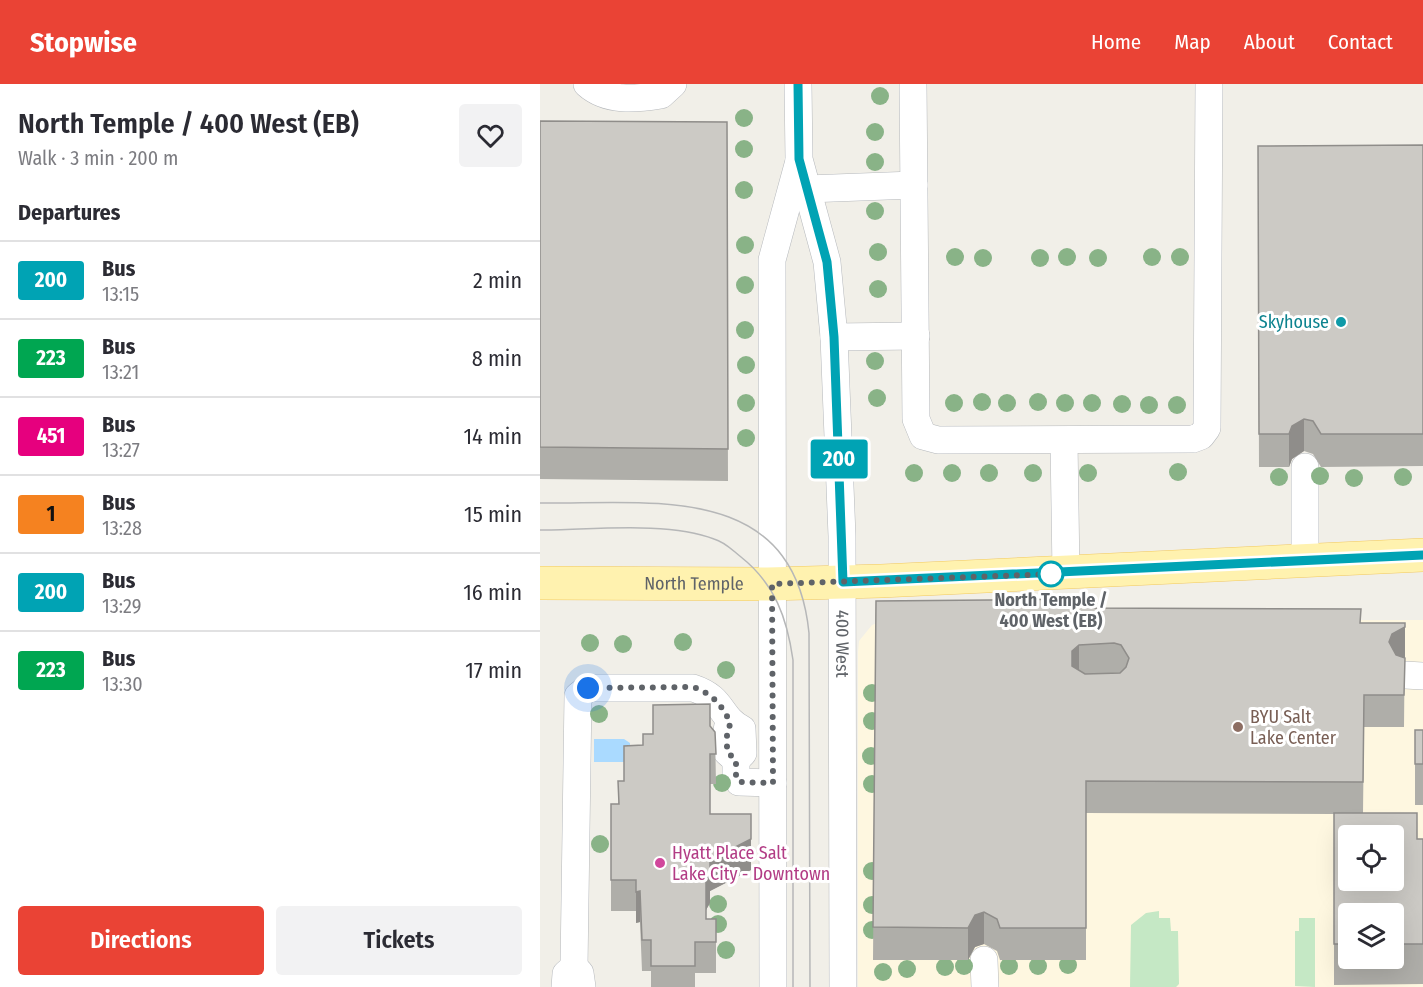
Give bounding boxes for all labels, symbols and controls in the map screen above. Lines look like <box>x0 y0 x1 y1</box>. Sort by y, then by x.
text: Stopwise <box>30 26 137 59</box>
text: Home <box>1091 29 1141 55</box>
text: Map <box>1174 29 1211 55</box>
text: About <box>1244 29 1295 55</box>
text: Contact <box>1328 29 1393 55</box>
button: heart <box>459 104 522 167</box>
text: North Temple / 400 West (EB) <box>18 107 359 140</box>
text: Walk · 3 min · 200 m <box>18 146 178 170</box>
text: Departures <box>18 199 120 226</box>
text: Bus <box>102 255 135 282</box>
text: 200 <box>35 267 67 293</box>
text: 2 min <box>473 267 522 294</box>
text: 13:15 <box>102 282 139 306</box>
place label: Skyhouse <box>1259 311 1329 333</box>
marker: Skyhouse <box>1334 315 1348 329</box>
text: Bus <box>102 333 135 360</box>
text: 223 <box>36 345 66 371</box>
text: 8 min <box>472 345 522 372</box>
text: 13:21 <box>102 360 139 384</box>
text: Bus <box>102 411 135 438</box>
text: 451 <box>37 423 65 449</box>
text: 14 min <box>464 423 522 450</box>
text: 13:27 <box>102 438 140 462</box>
line badge: 200 <box>804 440 874 478</box>
text: 200 <box>823 446 855 472</box>
text: Bus <box>102 489 135 516</box>
text: 1 <box>47 501 55 527</box>
text: 15 min <box>464 501 522 528</box>
text: 13:28 <box>102 516 142 540</box>
marker: North Temple / 400 West (EB) <box>1038 561 1064 587</box>
text: Bus <box>102 567 135 594</box>
street label: North Temple <box>644 572 744 595</box>
text: 200 <box>35 579 67 605</box>
text: 16 min <box>463 579 522 606</box>
place label: North Temple / 400 West (EB) <box>994 589 1108 632</box>
text: 13:29 <box>102 594 141 618</box>
street label: 400 West <box>831 610 853 678</box>
text: Bus <box>102 645 135 672</box>
text: 223 <box>36 657 66 683</box>
text: 17 min <box>465 657 522 684</box>
text: 13:30 <box>102 672 143 696</box>
your location <box>573 673 603 703</box>
place label: BYU Salt Lake Center <box>1250 706 1337 749</box>
marker: BYU Salt Lake Center <box>1231 720 1245 734</box>
map controls <box>1338 825 1404 969</box>
button: locate <box>1338 825 1404 891</box>
place label: Hyatt Place Salt Lake City - Downtown <box>672 842 830 885</box>
marker: Hyatt Place Salt Lake City - Downtown <box>653 856 667 870</box>
button: layers <box>1338 903 1404 969</box>
button: Directions <box>18 906 264 975</box>
button: Tickets <box>276 906 522 975</box>

